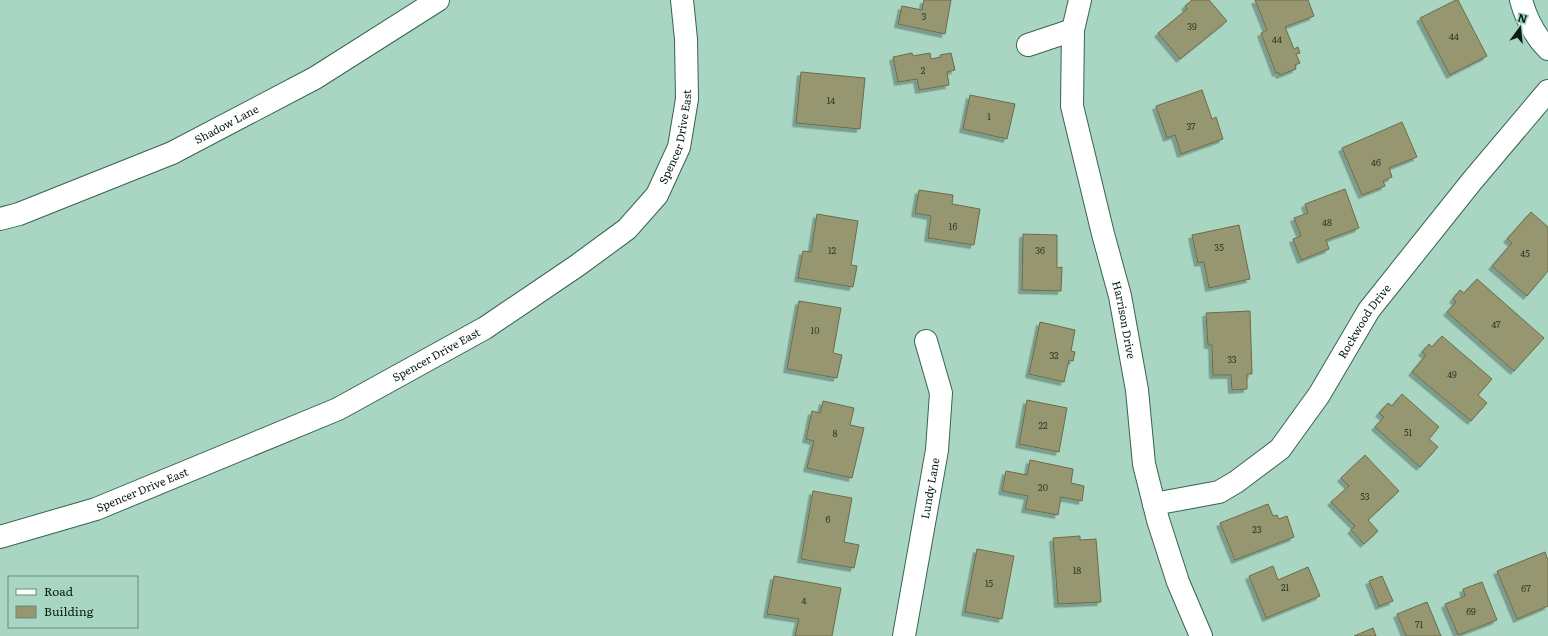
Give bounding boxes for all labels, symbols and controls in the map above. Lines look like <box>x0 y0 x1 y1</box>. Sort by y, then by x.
north arrow <box>1500 8 1540 48</box>
text: N <box>1516 8 1529 26</box>
house number: 3 <box>922 9 927 23</box>
house number: 39 <box>1187 19 1197 33</box>
house number: 44 <box>1449 29 1459 43</box>
house number: 44 <box>1272 32 1282 46</box>
house number: 2 <box>921 63 926 77</box>
street label: Spencer Drive East <box>654 89 694 186</box>
house number: 14 <box>827 93 835 107</box>
street label: Shadow Lane <box>191 100 261 147</box>
house number: 1 <box>987 109 991 123</box>
house number: 37 <box>1186 119 1196 133</box>
house number: 46 <box>1371 155 1381 169</box>
house number: 48 <box>1322 215 1332 229</box>
house number: 16 <box>949 219 957 233</box>
house number: 35 <box>1214 240 1224 254</box>
house number: 12 <box>828 243 837 257</box>
house number: 36 <box>1035 243 1045 257</box>
house number: 45 <box>1520 246 1530 260</box>
street label: Harrison Drive <box>1109 279 1140 360</box>
street label: Rockwood Drive <box>1333 280 1394 361</box>
house number: 47 <box>1491 317 1501 331</box>
street label: Spencer Drive East <box>389 323 483 385</box>
house number: 10 <box>811 323 819 337</box>
house number: 32 <box>1049 348 1059 362</box>
house number: 33 <box>1227 352 1237 366</box>
house number: 49 <box>1447 367 1457 381</box>
house number: 22 <box>1038 418 1048 432</box>
house number: 51 <box>1404 425 1412 439</box>
house number: 8 <box>833 426 838 440</box>
street label: Lundy Lane <box>916 456 943 520</box>
street label: Spencer Drive East <box>94 463 191 515</box>
house number: 20 <box>1038 480 1048 494</box>
house number: 53 <box>1360 489 1370 503</box>
house number: 6 <box>826 512 831 526</box>
house number: 23 <box>1252 522 1262 536</box>
house number: 18 <box>1073 563 1081 577</box>
legend <box>8 576 138 628</box>
house number: 15 <box>985 576 994 590</box>
house number: 21 <box>1281 580 1289 594</box>
house number: 67 <box>1521 581 1531 595</box>
text: Road <box>44 582 74 600</box>
house number: 4 <box>802 593 807 607</box>
text: Building <box>44 602 94 620</box>
house number: 69 <box>1466 604 1476 618</box>
house number: 71 <box>1415 617 1423 631</box>

